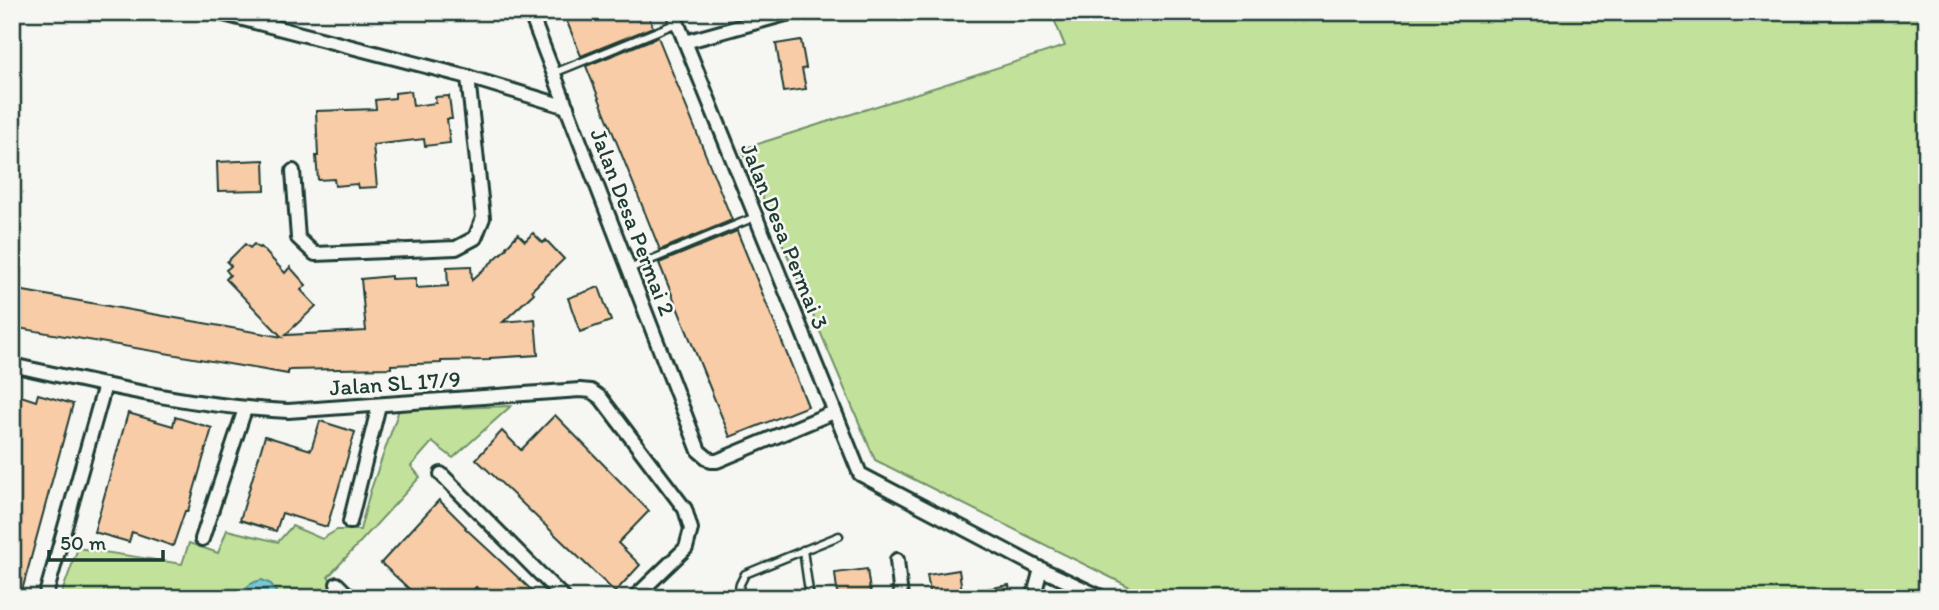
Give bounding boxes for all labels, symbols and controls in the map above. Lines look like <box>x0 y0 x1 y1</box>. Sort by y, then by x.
street label: Jalan Desa Permai 2 <box>584 124 682 320</box>
street label: Jalan Desa Permai 3 <box>735 139 835 333</box>
street label: Jalan SL 17/9 <box>328 364 462 402</box>
scale bar <box>49 519 163 563</box>
text: 50 m <box>60 530 107 555</box>

